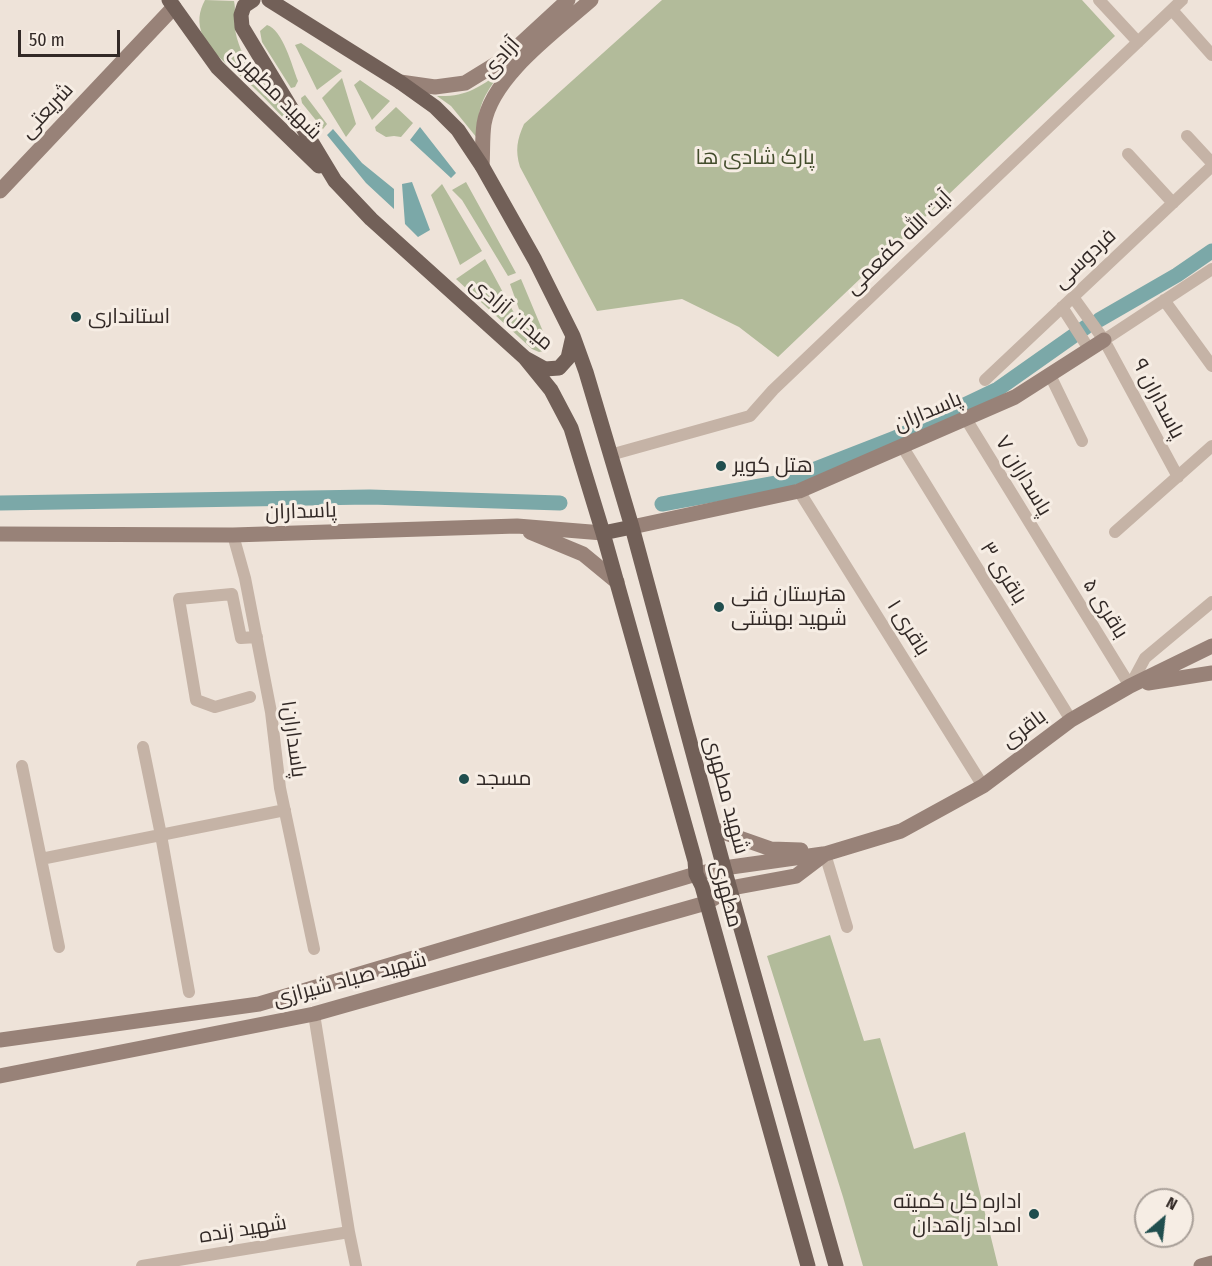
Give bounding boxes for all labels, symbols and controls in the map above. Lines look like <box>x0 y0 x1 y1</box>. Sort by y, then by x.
scale bar <box>21 18 123 56</box>
text: 50 m <box>29 29 65 51</box>
street label: آزادی <box>476 33 526 83</box>
street label: شهید مطهری <box>223 41 327 145</box>
street label: شریعتی <box>15 78 79 144</box>
park label: پارک شادی ها <box>695 145 815 171</box>
street label: آیت الله کفعمی <box>840 186 958 300</box>
street label: فردوسی <box>1048 224 1122 294</box>
street label: میدان آزادی <box>464 272 558 356</box>
place label: استانداری <box>88 304 170 330</box>
marker: استانداری <box>69 310 83 324</box>
street label: پاسداران ۹ <box>1126 355 1190 443</box>
street label: پاسداران <box>890 386 966 438</box>
street label: پاسداران ۷ <box>989 431 1057 521</box>
place label: هتل کویر <box>733 453 813 479</box>
marker: هتل کویر <box>714 459 728 473</box>
street label: پاسداران <box>265 498 337 526</box>
street label: باقری ۳ <box>974 537 1032 609</box>
street label: باقری ۵ <box>1077 574 1133 644</box>
place label: هنرستان فنی شهید بهشتی <box>731 582 847 632</box>
street label: باقری ۱ <box>881 595 935 661</box>
marker: هنرستان فنی شهید بهشتی <box>712 600 726 614</box>
street label: پاسداران۱ <box>275 699 311 779</box>
street label: باقری <box>997 704 1051 754</box>
street label: شهید مطهری <box>698 733 754 857</box>
place label: مسجد <box>476 766 531 792</box>
marker: مسجد <box>457 772 471 786</box>
street label: مطهری <box>705 858 747 930</box>
street label: شهید صیاد شیرازی <box>270 947 430 1013</box>
north arrow <box>1134 1188 1194 1248</box>
place label: اداره کل کمیته امداد زاهدان <box>893 1189 1022 1239</box>
text: N <box>1163 1193 1180 1214</box>
marker: اداره کل کمیته امداد زاهدان <box>1027 1207 1041 1221</box>
street label: شهید زنده <box>197 1211 289 1249</box>

